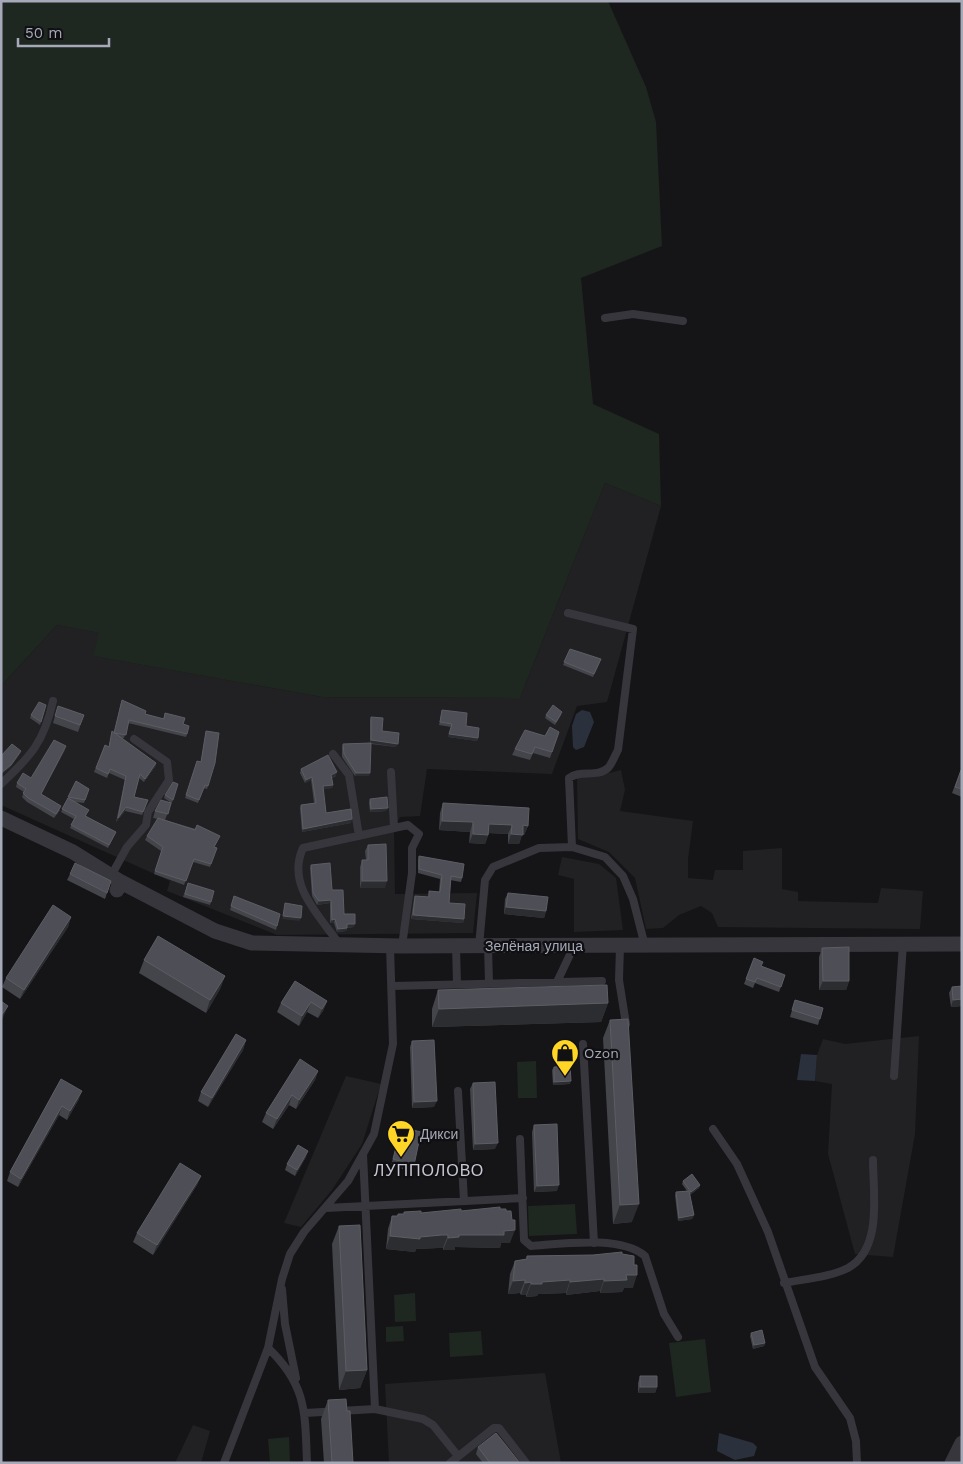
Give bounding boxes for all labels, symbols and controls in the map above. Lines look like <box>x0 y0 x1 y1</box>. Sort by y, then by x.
scale bar <box>18 15 109 47</box>
text: 50 m <box>25 24 62 42</box>
street label: Зелёная улица <box>485 938 583 954</box>
shop icon: Ozon <box>550 1038 580 1077</box>
place label: Ozon <box>584 1045 619 1061</box>
supermarket icon: Дикси <box>386 1119 416 1158</box>
place label: Дикси <box>420 1126 458 1142</box>
district label: ЛУППОЛОВО <box>374 1161 484 1180</box>

